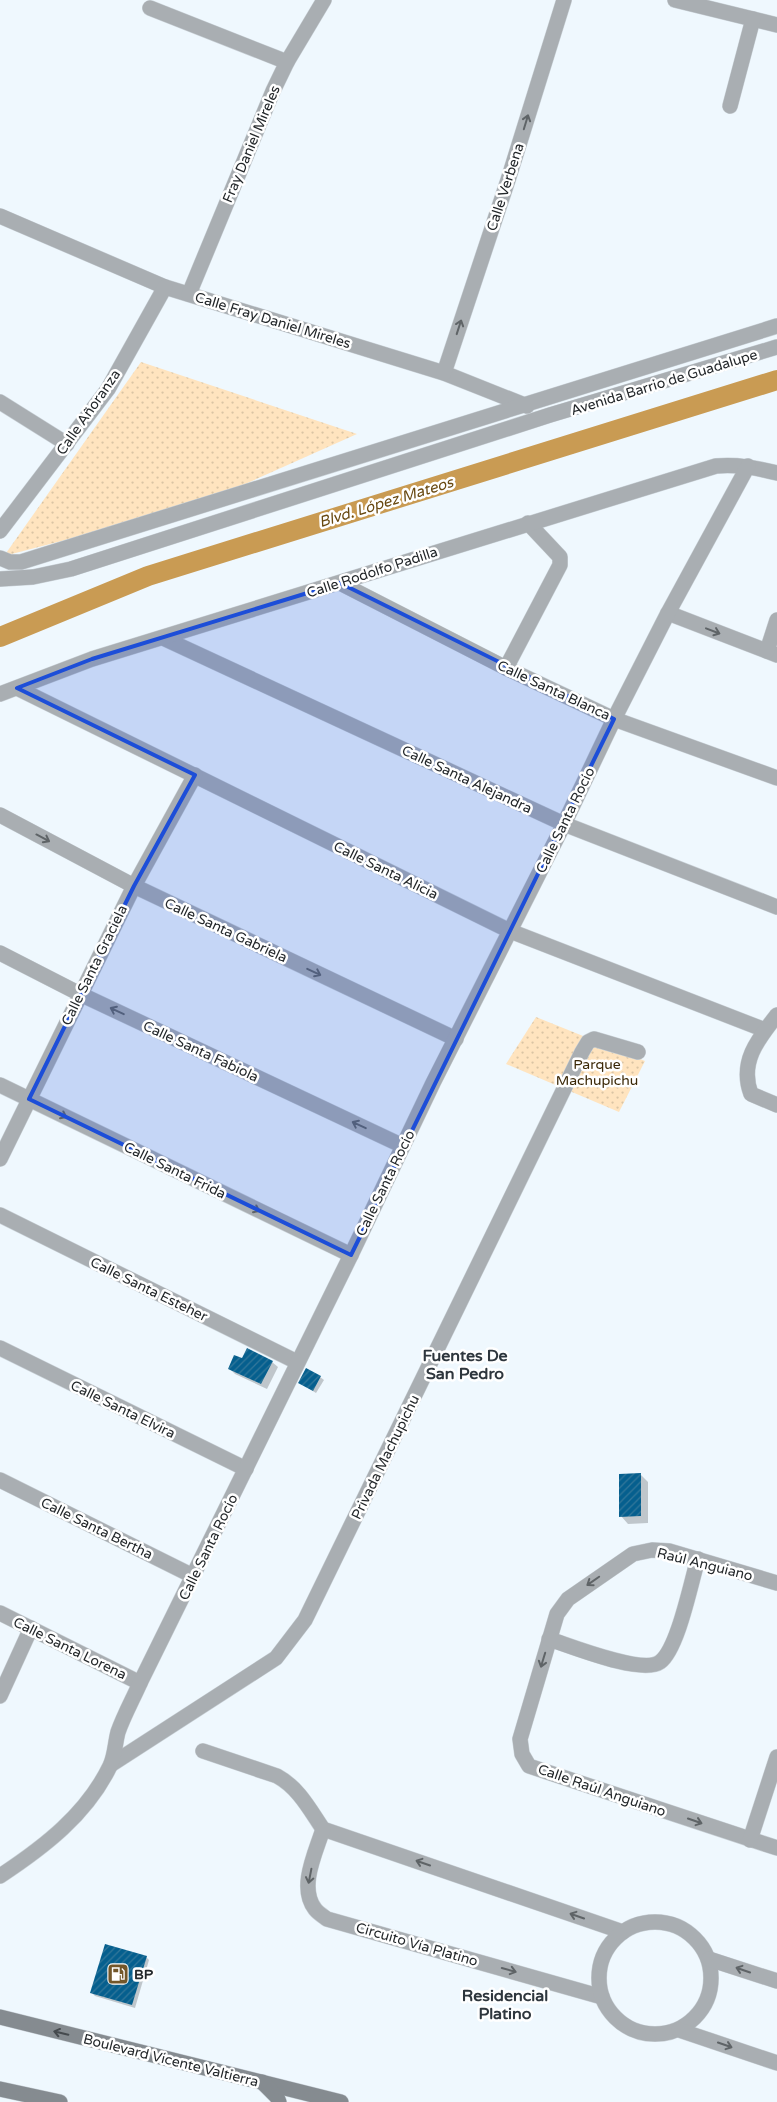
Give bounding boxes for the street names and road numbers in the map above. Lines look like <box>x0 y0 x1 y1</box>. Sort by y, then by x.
street label: Fray Daniel Mireles <box>219 83 284 205</box>
street label: Calle Verbena <box>483 141 528 233</box>
street label: Calle Fray Daniel Mireles <box>193 289 353 352</box>
street label: Avenida Barrio de Guadalupe <box>569 346 760 419</box>
street label: Calle Añoranza <box>53 366 124 458</box>
street label: Calle Rodolfo Padilla <box>305 543 440 602</box>
street label: Calle Santa Blanca <box>495 657 613 724</box>
street label: Calle Santa Alejandra <box>399 742 535 817</box>
street label: Calle Santa Rocío <box>532 764 598 876</box>
street label: Calle Santa Alicia <box>331 838 441 903</box>
street label: Calle Santa Gabriela <box>162 895 290 966</box>
street label: Calle Santa Graciela <box>58 902 131 1028</box>
street label: Calle Santa Fabiola <box>140 1017 261 1086</box>
street label: Calle Santa Rocío <box>352 1127 418 1239</box>
street label: Calle Santa Frida <box>121 1138 229 1203</box>
street label: Calle Santa Esteher <box>87 1254 211 1325</box>
street label: Calle Santa Elvira <box>68 1377 178 1442</box>
street label: Privada Machupichu <box>348 1392 423 1522</box>
street label: Calle Santa Rocío <box>175 1491 241 1603</box>
street label: Calle Santa Bertha <box>38 1494 156 1563</box>
street label: Raúl Anguiano <box>655 1544 755 1585</box>
street label: Calle Santa Lorena <box>10 1614 129 1683</box>
street label: Calle Raúl Anguiano <box>536 1761 668 1820</box>
street label: Circuito Vía Platino <box>354 1919 480 1970</box>
street label: Boulevard Vicente Valtierra <box>81 2030 260 2091</box>

